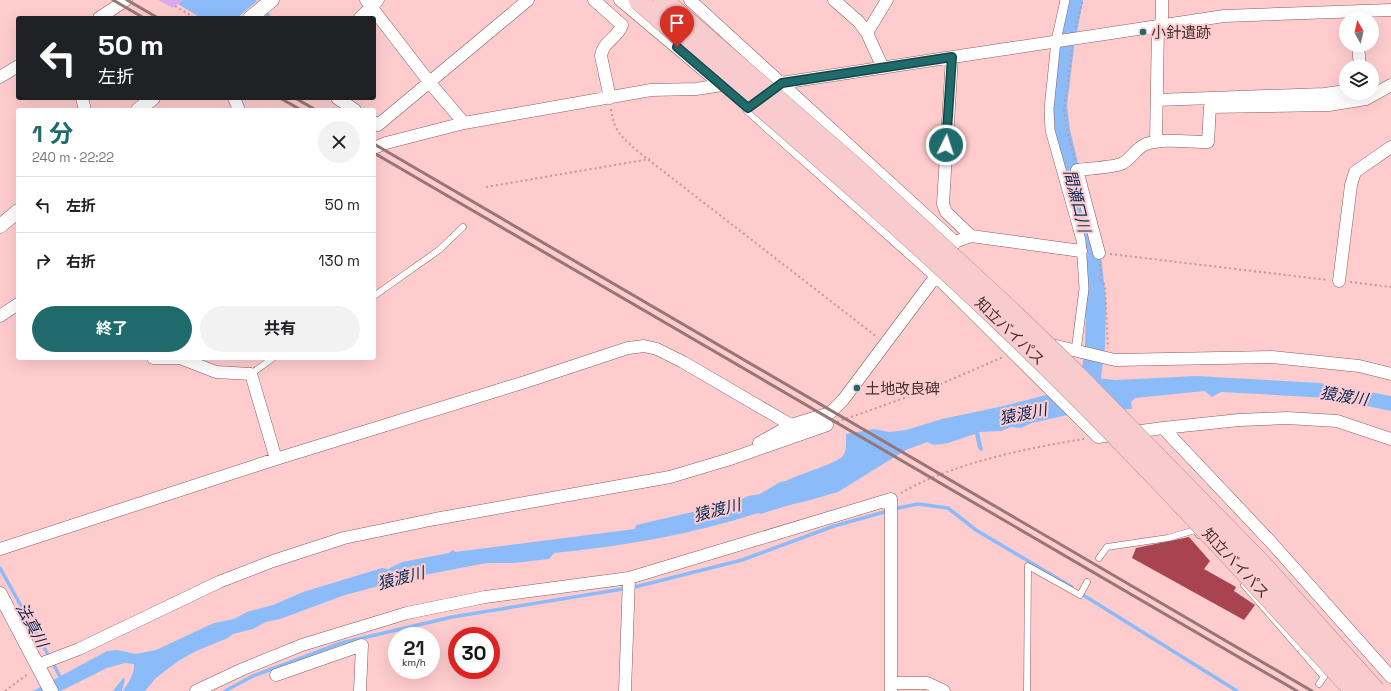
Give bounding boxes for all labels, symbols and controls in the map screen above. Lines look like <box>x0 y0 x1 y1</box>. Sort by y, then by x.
pin <box>660 6 694 47</box>
icon: arrive <box>666 12 688 34</box>
north arrow <box>1339 12 1379 52</box>
map controls <box>1339 12 1379 100</box>
place label: 小針遺跡 <box>1151 23 1211 42</box>
text: 50 m <box>98 27 164 63</box>
marker: 小針遺跡 <box>1138 27 1148 37</box>
icon: left <box>32 32 84 84</box>
button: layers <box>1339 60 1379 100</box>
text: 左折 <box>98 65 134 88</box>
text: 1 分 <box>32 118 73 149</box>
button: close <box>318 121 360 163</box>
position arrow <box>925 124 967 166</box>
text: 240 m · 22:22 <box>32 149 114 166</box>
water label: 間瀬口川 <box>1059 167 1095 237</box>
icon: left <box>32 194 54 216</box>
text: 50 m <box>325 195 360 214</box>
text: 左折 <box>66 196 96 215</box>
icon: right <box>32 250 54 272</box>
text: 130 m <box>318 251 360 270</box>
text: 右折 <box>66 252 96 271</box>
street label: 知立バイパス <box>971 293 1049 369</box>
button: 終了 <box>32 306 192 352</box>
button: 共有 <box>200 306 360 352</box>
place label: 土地改良碑 <box>865 379 940 398</box>
water label: 猿渡川 <box>1319 382 1371 410</box>
marker: 土地改良碑 <box>852 383 862 393</box>
water label: 猿渡川 <box>997 399 1051 429</box>
water label: 猿渡川 <box>691 494 745 526</box>
street label: 知立バイパス <box>1198 524 1274 602</box>
water label: 猿渡川 <box>375 562 429 594</box>
water label: 法真川 <box>11 599 54 653</box>
speed limit sign: 30 <box>448 627 500 679</box>
text: 21 <box>404 635 424 661</box>
text: km/h <box>402 656 426 669</box>

